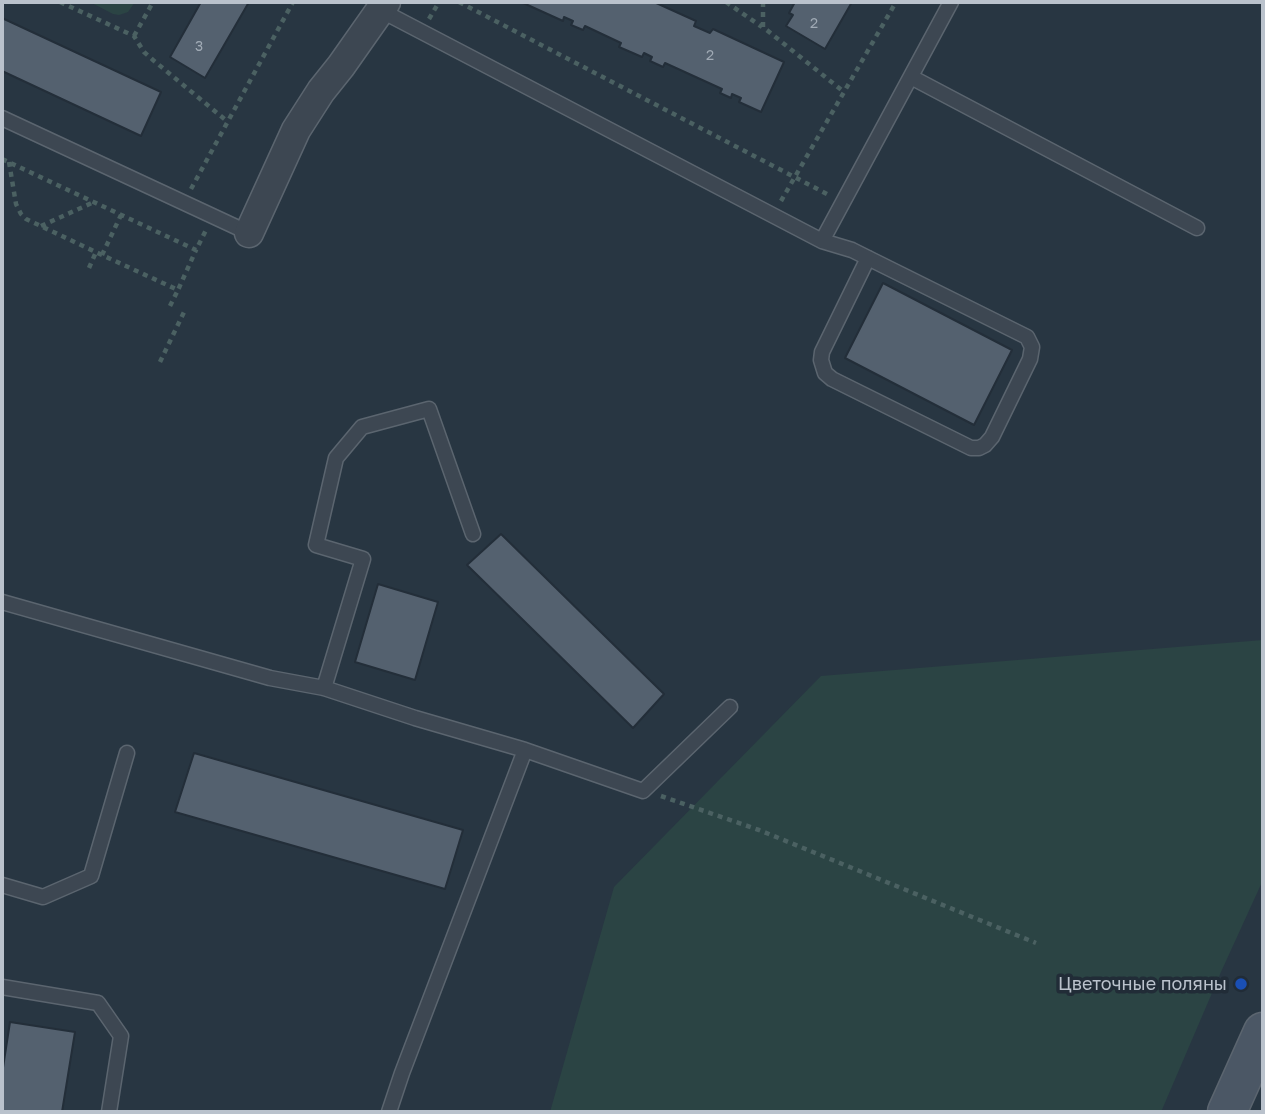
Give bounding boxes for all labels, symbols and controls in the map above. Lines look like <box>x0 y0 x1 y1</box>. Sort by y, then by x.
house number: 2 <box>810 16 818 32</box>
house number: 3 <box>195 39 203 55</box>
house number: 2 <box>706 48 714 64</box>
place label: Цветочные поляны <box>1058 973 1227 995</box>
marker: Цветочные поляны <box>1233 976 1249 992</box>

